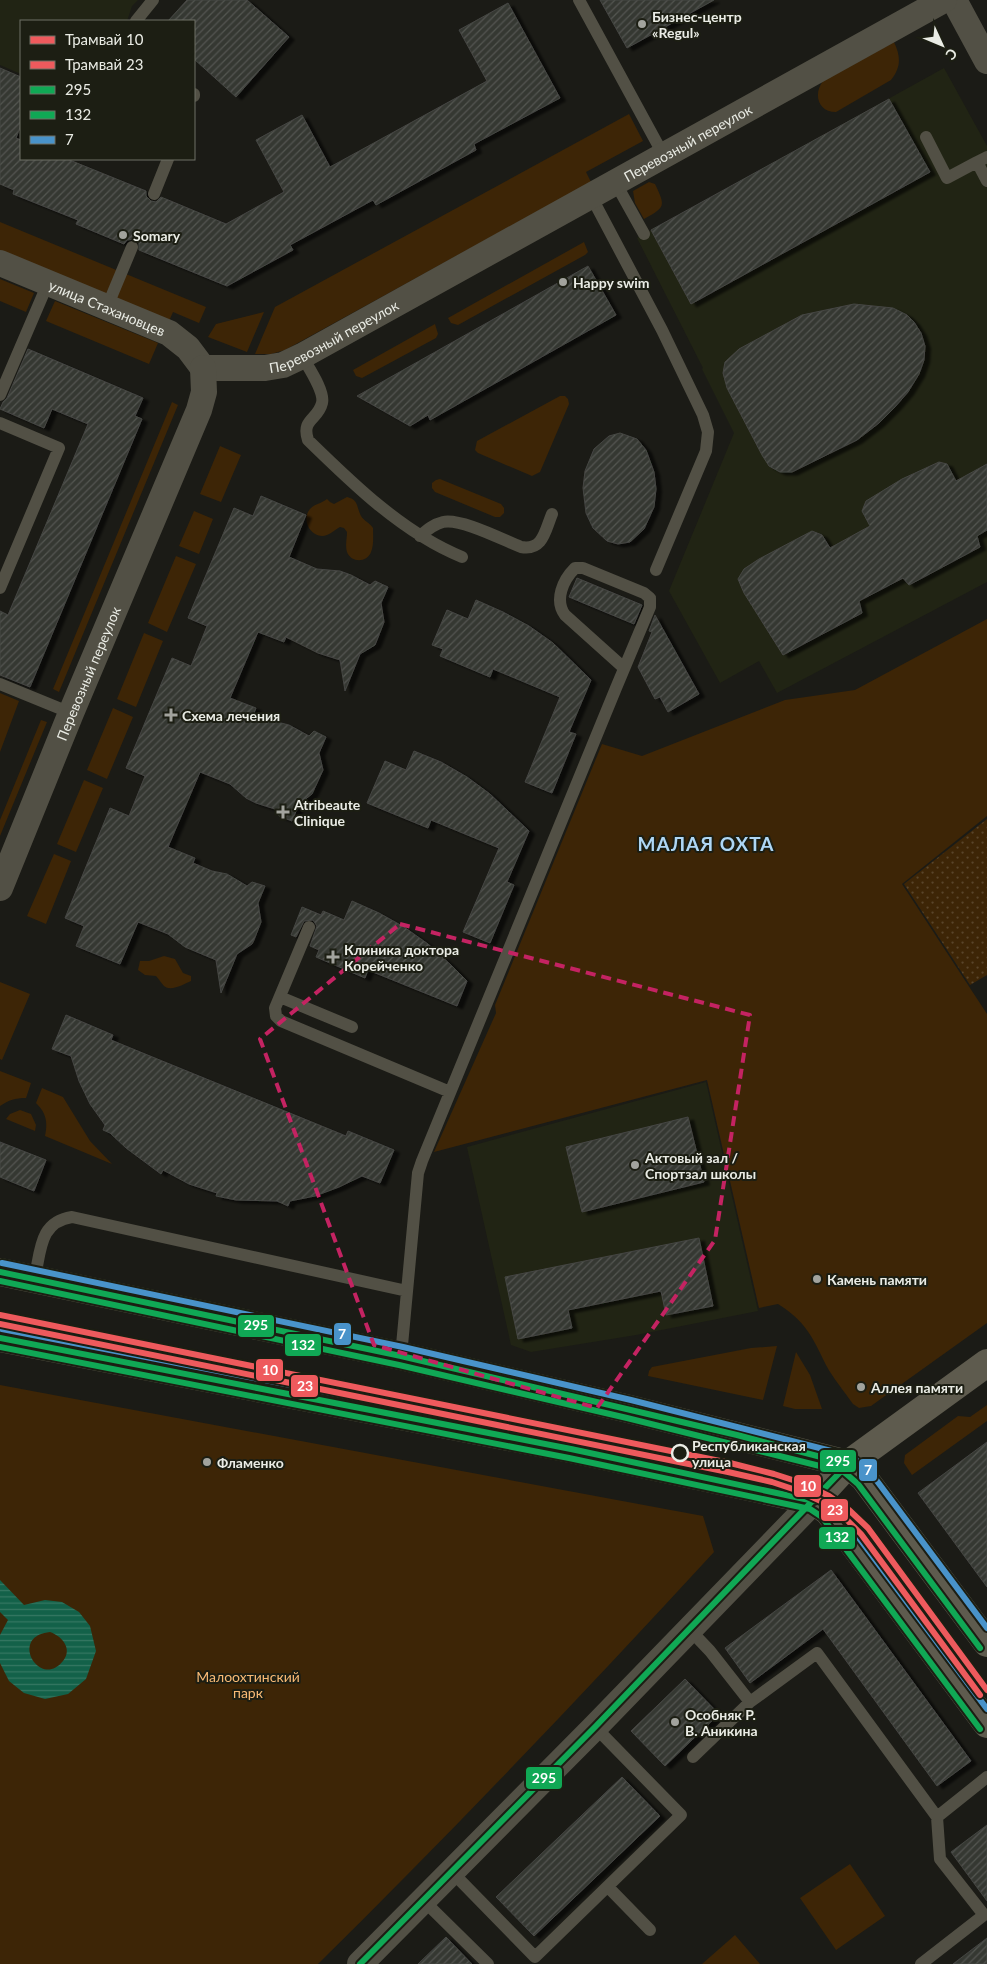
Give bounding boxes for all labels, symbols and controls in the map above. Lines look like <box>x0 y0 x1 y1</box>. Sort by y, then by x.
place label: Бизнес-центр «Regul» <box>652 8 742 41</box>
marker: Бизнес-центр «Regul» <box>636 18 648 30</box>
legend <box>20 20 195 160</box>
north arrow <box>917 20 967 70</box>
text: Трамвай 10 <box>65 30 144 48</box>
text: С <box>942 45 961 64</box>
text: Трамвай 23 <box>65 55 143 73</box>
text: 295 <box>65 80 91 98</box>
street label: Перевозный переулок <box>620 100 755 185</box>
text: 132 <box>65 105 91 123</box>
text: 7 <box>65 130 74 148</box>
place label: Somary <box>133 227 181 244</box>
marker: Somary <box>117 229 129 241</box>
place label: Happy swim <box>573 274 650 291</box>
street label: улица Стахановцев <box>46 276 168 339</box>
marker: Happy swim <box>557 276 569 288</box>
street label: Перевозный переулок <box>268 296 402 376</box>
street label: Перевозный переулок <box>52 603 124 743</box>
place label: Схема лечения <box>182 707 280 724</box>
marker: Схема лечения <box>164 708 178 722</box>
place label: Atribeaute Clinique <box>293 796 361 829</box>
marker: Atribeaute Clinique <box>276 805 290 819</box>
district label: МАЛАЯ ОХТА <box>637 832 775 855</box>
place label: Клиника доктора Корейченко <box>344 941 459 974</box>
marker: Клиника доктора Корейченко <box>326 950 340 964</box>
place label: Актовый зал / Спортзал школы <box>644 1149 756 1182</box>
marker: Актовый зал / Спортзал школы <box>629 1159 641 1171</box>
place label: Камень памяти <box>827 1271 927 1288</box>
marker: Камень памяти <box>811 1273 823 1285</box>
line badge: 295 <box>237 1314 275 1338</box>
text: 295 <box>244 1316 268 1333</box>
line badge: 7 <box>333 1322 352 1346</box>
text: 7 <box>338 1325 346 1342</box>
line badge: 132 <box>284 1333 322 1357</box>
text: 132 <box>291 1336 315 1353</box>
line badge: 10 <box>255 1358 284 1382</box>
text: 10 <box>262 1361 278 1378</box>
line badge: 23 <box>290 1374 319 1398</box>
text: 23 <box>297 1377 313 1394</box>
place label: Аллея памяти <box>870 1379 963 1396</box>
marker: Аллея памяти <box>855 1381 867 1393</box>
place label: Республиканская улица <box>692 1437 806 1470</box>
marker: Республиканская улица <box>671 1444 689 1462</box>
line badge: 295 <box>819 1449 857 1473</box>
text: 295 <box>826 1452 850 1469</box>
place label: Фламенко <box>217 1454 284 1471</box>
marker: Фламенко <box>201 1456 213 1468</box>
line badge: 7 <box>858 1458 878 1482</box>
text: 7 <box>864 1461 872 1478</box>
line badge: 10 <box>793 1474 822 1498</box>
text: 10 <box>800 1477 816 1494</box>
line badge: 23 <box>820 1498 849 1522</box>
text: 23 <box>827 1501 843 1518</box>
line badge: 132 <box>818 1526 856 1550</box>
text: 132 <box>825 1528 849 1545</box>
park label: Малоохтинский парк <box>196 1668 300 1701</box>
place label: Особняк Р. В. Аникина <box>685 1706 758 1739</box>
marker: Особняк Р. В. Аникина <box>669 1716 681 1728</box>
line badge: 295 <box>525 1766 563 1790</box>
text: 295 <box>532 1769 556 1786</box>

